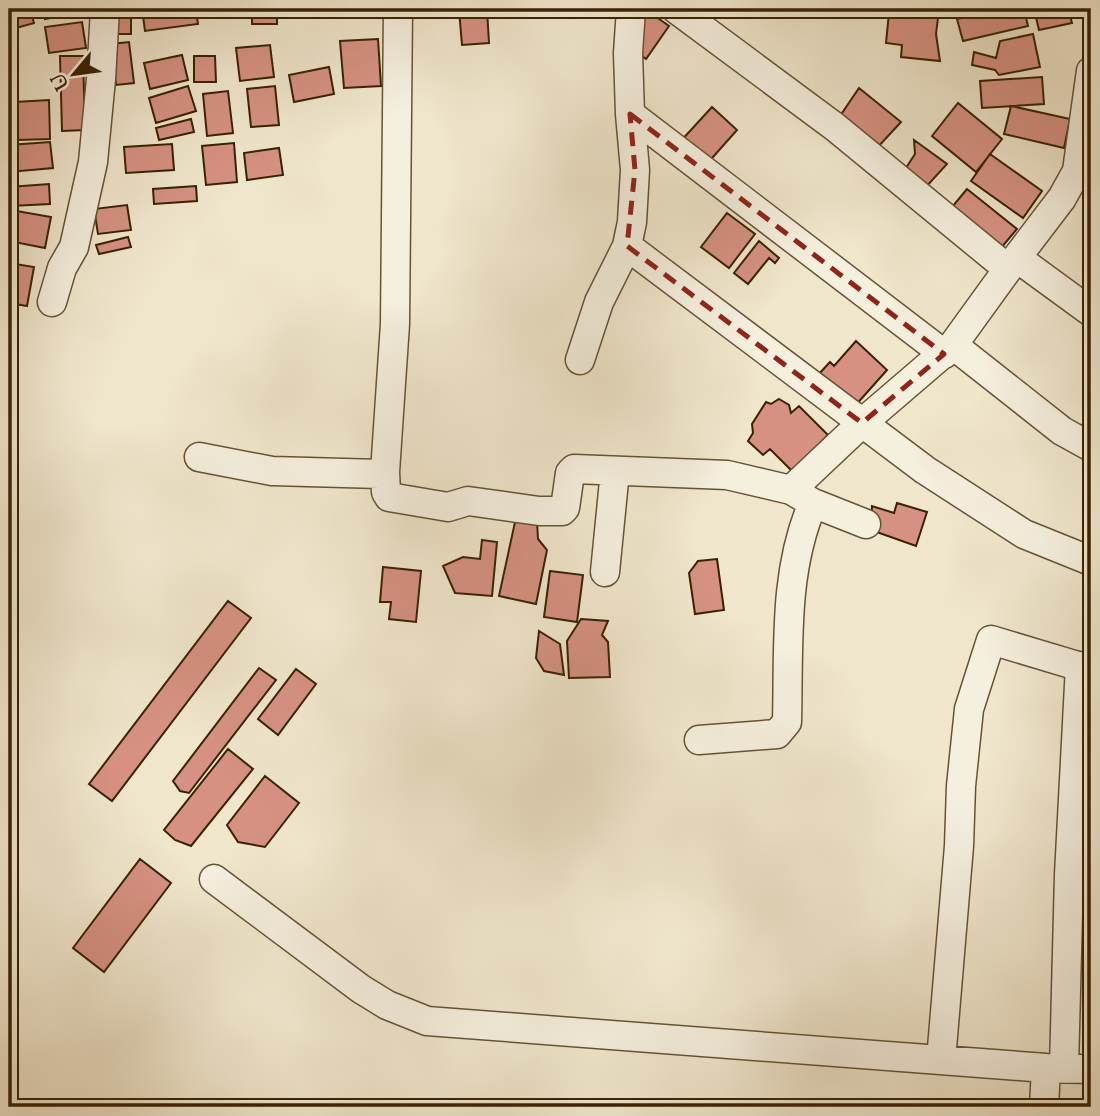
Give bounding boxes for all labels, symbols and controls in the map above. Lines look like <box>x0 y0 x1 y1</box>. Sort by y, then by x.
north arrow <box>38 38 108 108</box>
text: U <box>46 67 77 94</box>

